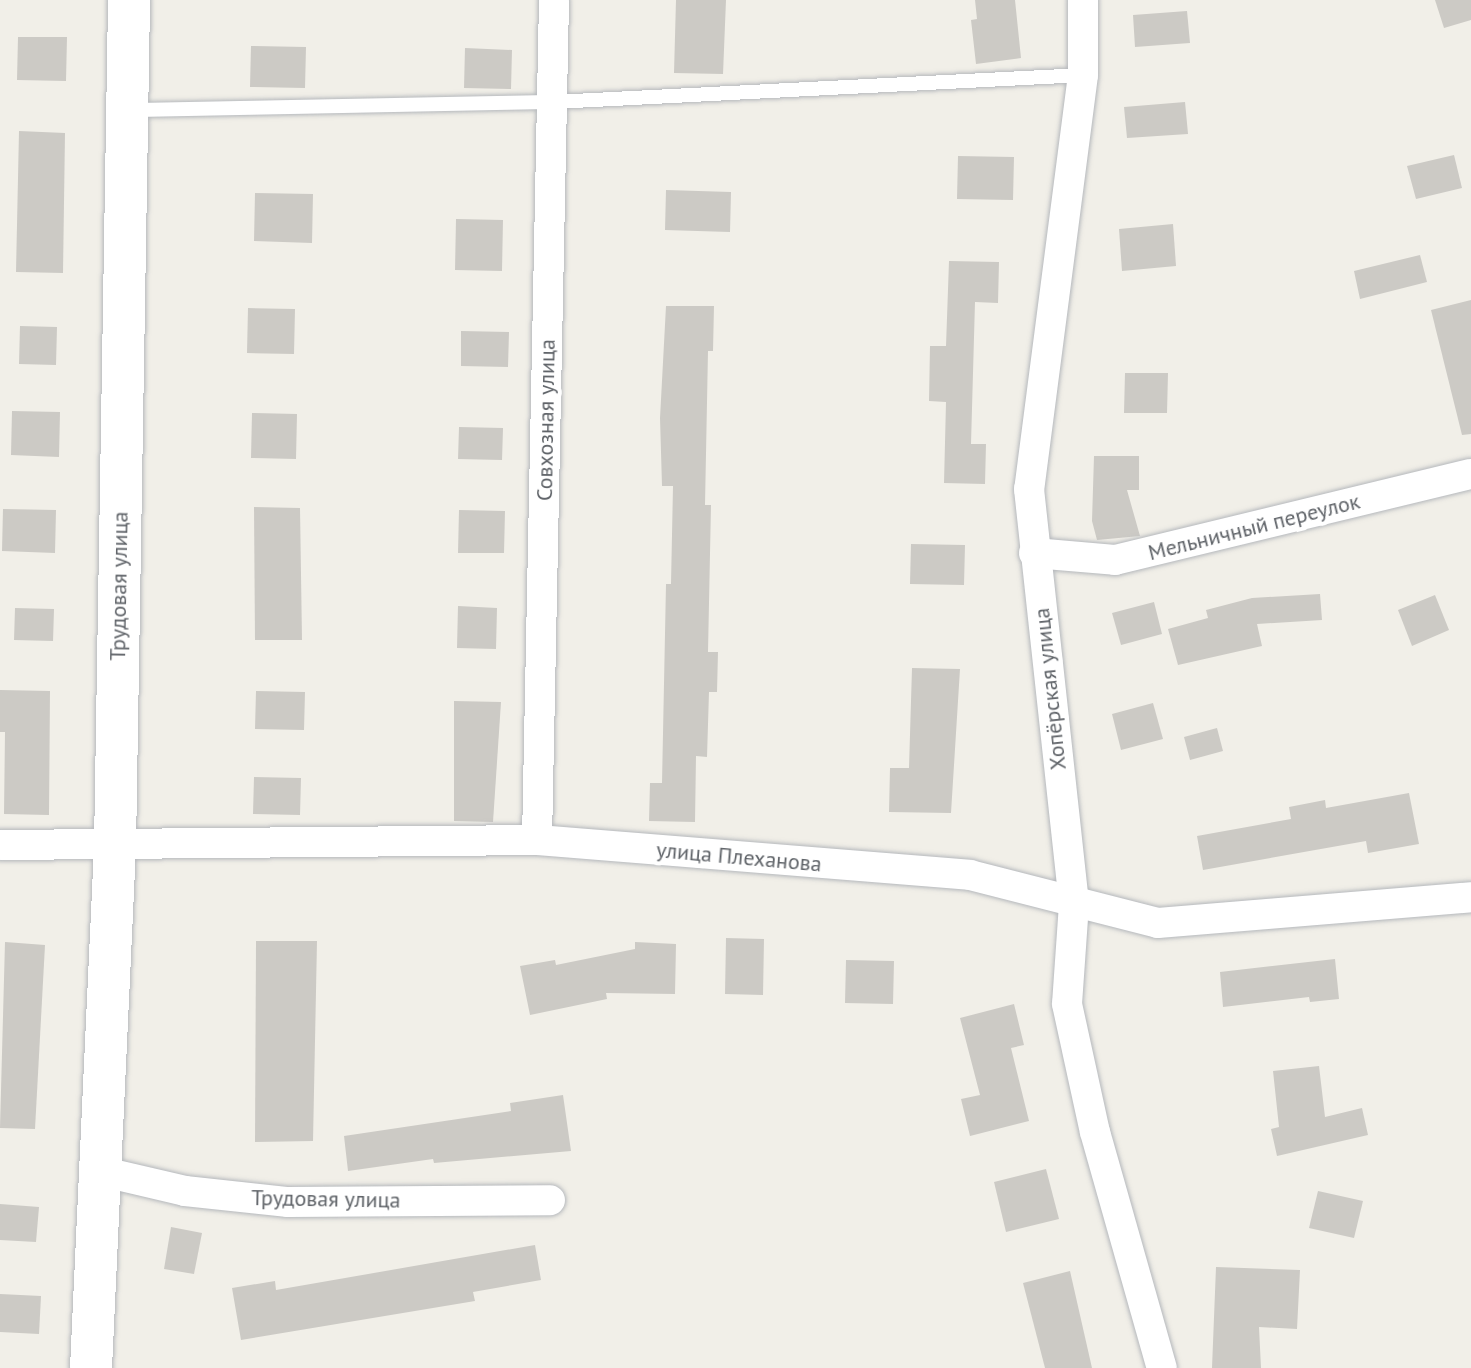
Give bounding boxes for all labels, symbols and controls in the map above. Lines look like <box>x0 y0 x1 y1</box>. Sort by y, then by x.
street label: Совхозная улица <box>531 339 561 501</box>
street label: Мельничный переулок <box>1145 488 1363 566</box>
street label: Трудовая улица <box>104 511 134 661</box>
street label: Хопёрская улица <box>1028 607 1072 771</box>
street label: улица Плеханова <box>655 837 823 877</box>
street label: Трудовая улица <box>251 1184 401 1214</box>

